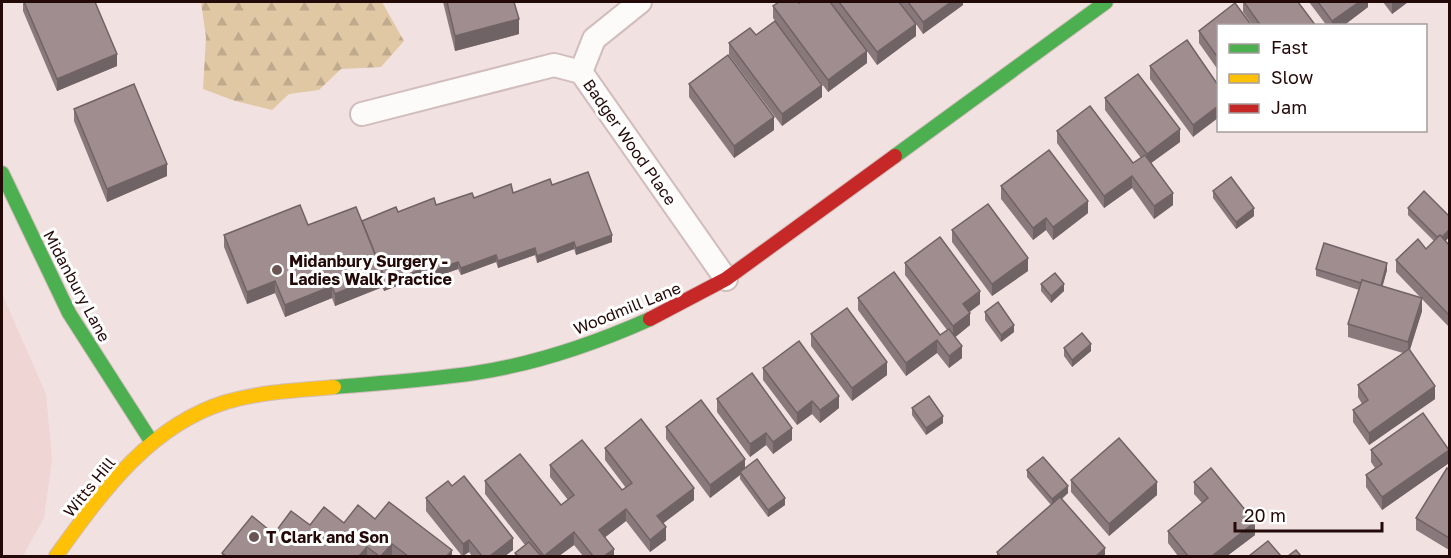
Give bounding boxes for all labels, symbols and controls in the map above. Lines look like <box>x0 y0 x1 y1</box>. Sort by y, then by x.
legend <box>1217 24 1427 132</box>
text: Fast <box>1271 36 1308 58</box>
text: Slow <box>1271 66 1314 88</box>
street label: Badger Wood Place <box>579 75 681 209</box>
text: Jam <box>1271 96 1307 118</box>
street label: Midanbury Lane <box>39 227 115 345</box>
place label: Midanbury Surgery - Ladies Walk Practice <box>289 251 452 289</box>
marker: Midanbury Surgery - Ladies Walk Practice <box>270 263 284 277</box>
street label: Woodmill Lane <box>570 277 684 339</box>
street label: Witts Hill <box>59 453 119 521</box>
scale bar <box>1235 495 1382 533</box>
text: 20 m <box>1244 504 1286 526</box>
place label: T Clark and Son <box>266 527 389 547</box>
marker: T Clark and Son <box>247 530 261 544</box>

